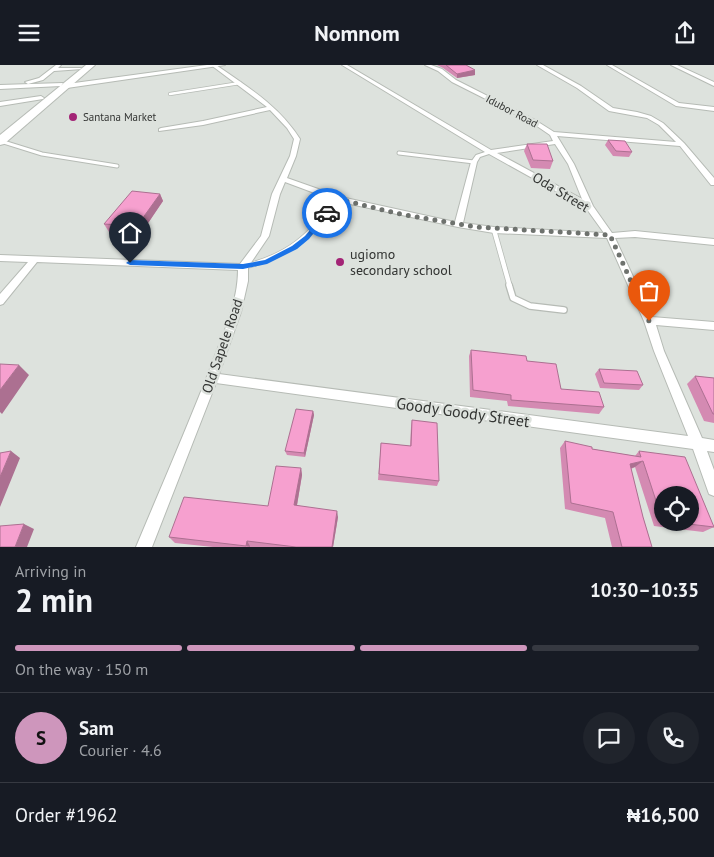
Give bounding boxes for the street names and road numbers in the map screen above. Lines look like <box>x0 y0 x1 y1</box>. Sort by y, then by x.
street label: Idubor Road <box>484 91 540 131</box>
street label: Oda Street <box>529 168 593 216</box>
street label: Old Sapele Road <box>197 296 247 396</box>
street label: Goody Goody Street <box>395 393 531 431</box>

